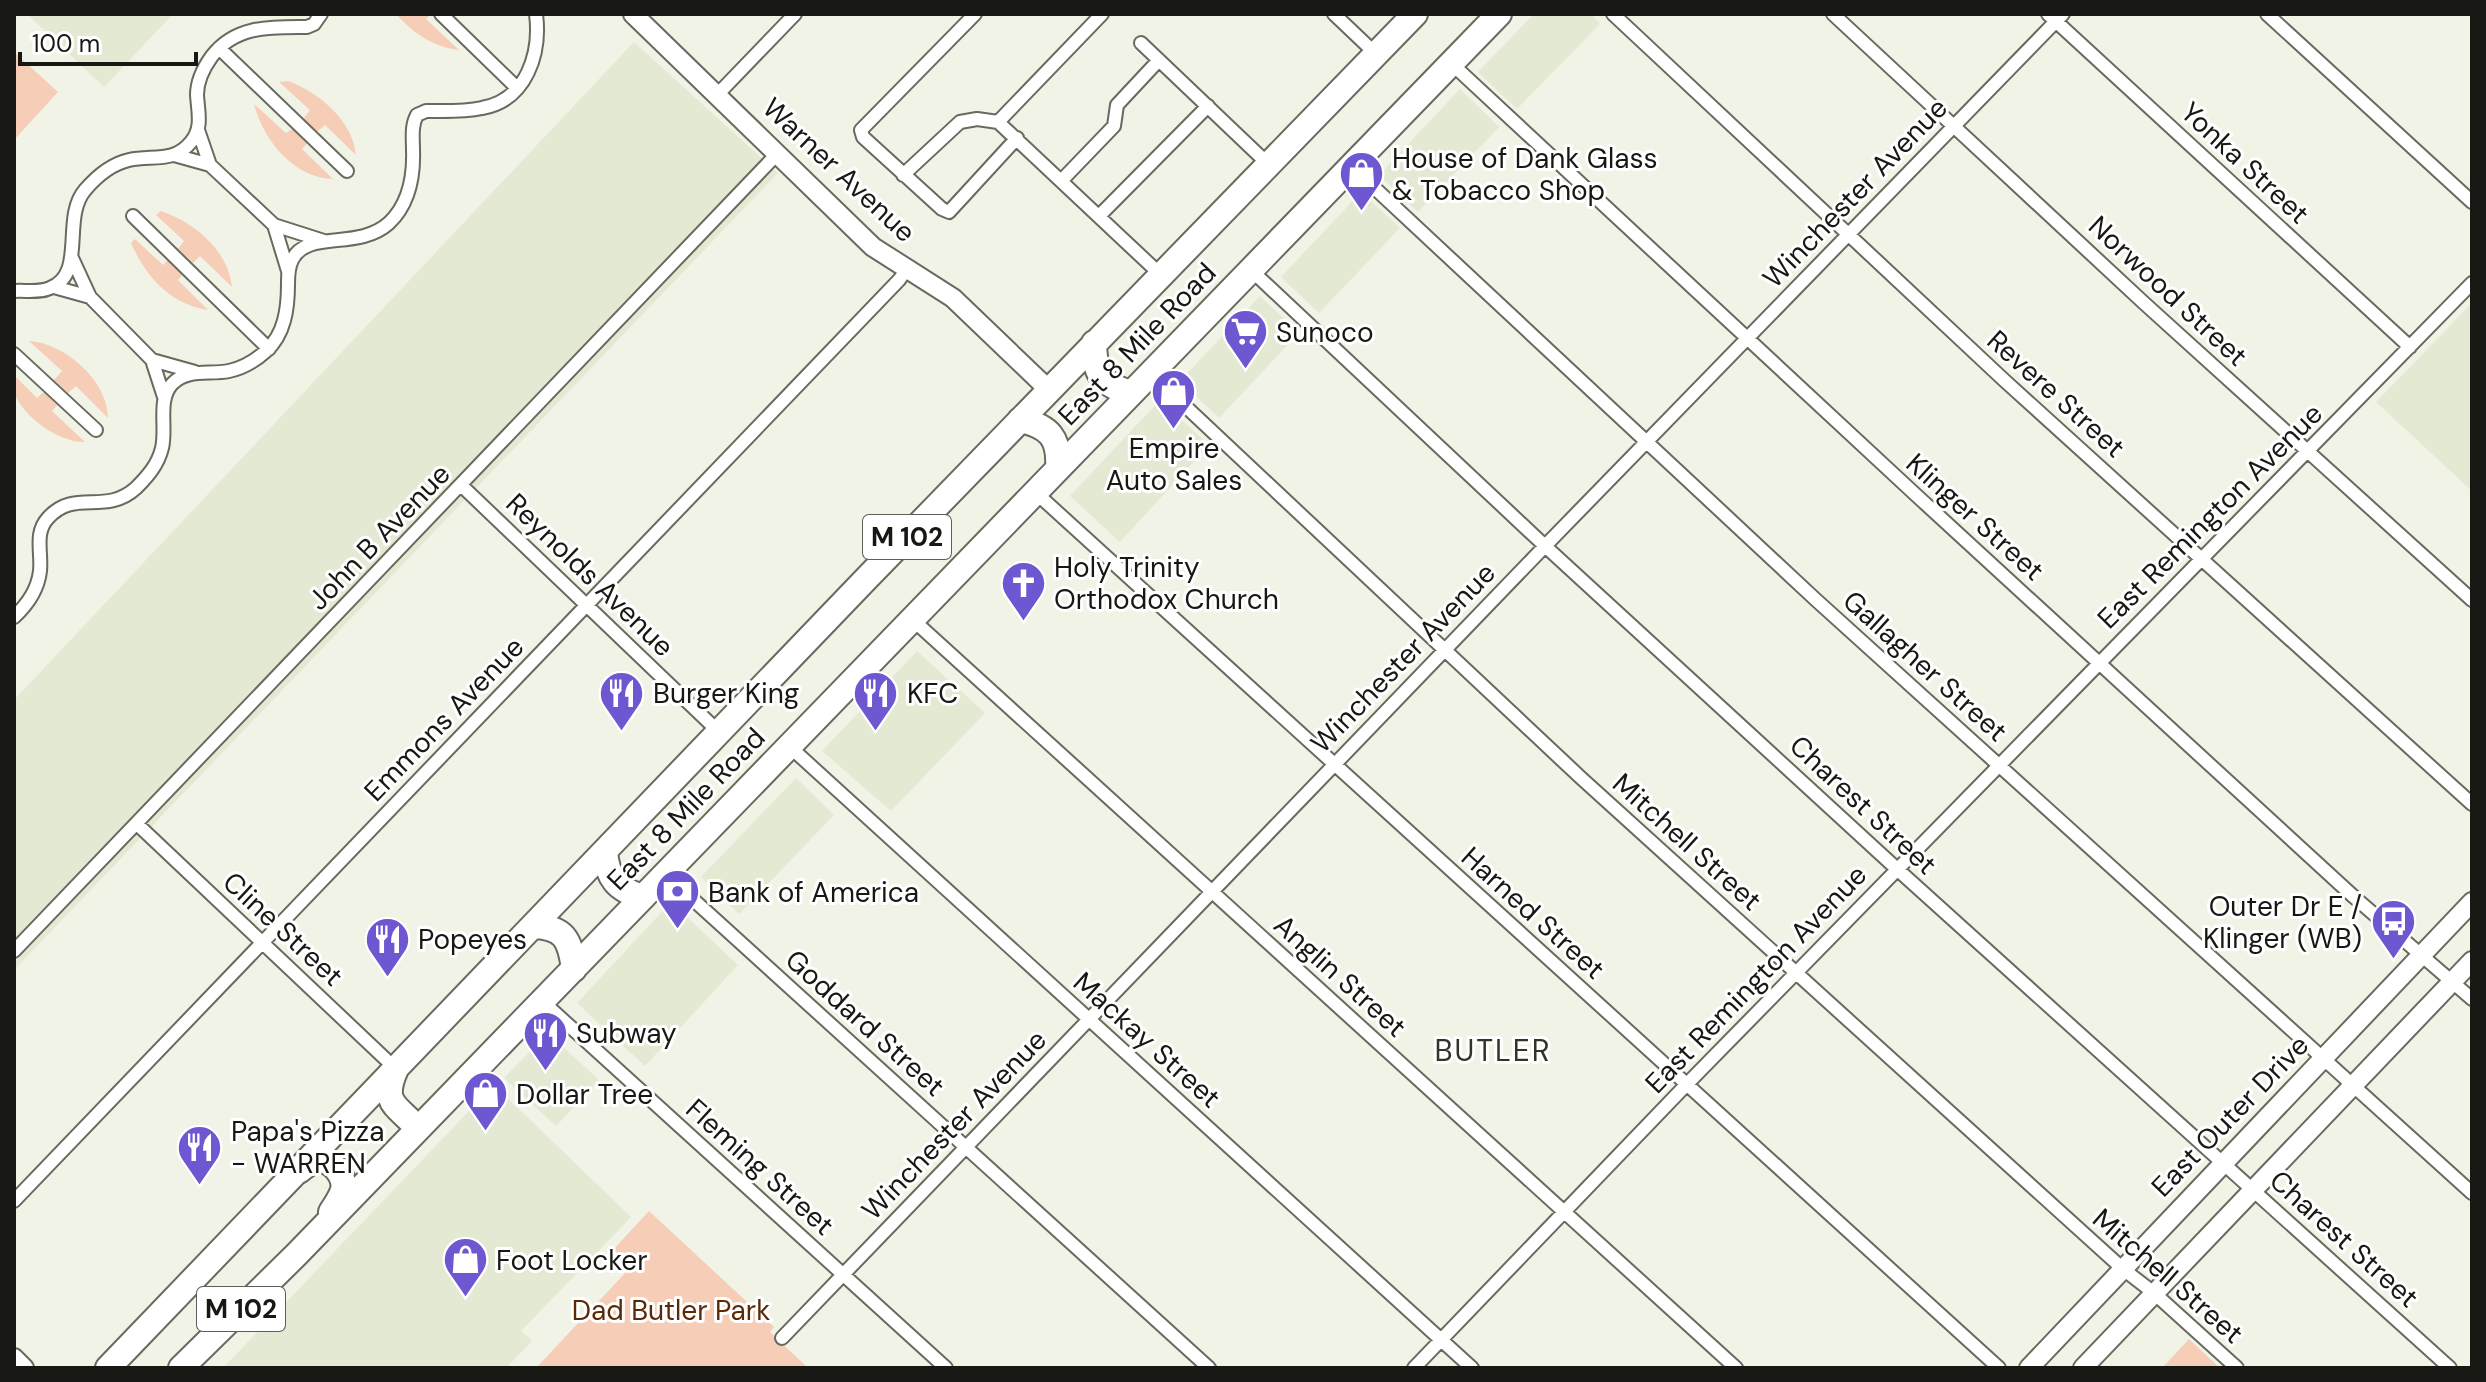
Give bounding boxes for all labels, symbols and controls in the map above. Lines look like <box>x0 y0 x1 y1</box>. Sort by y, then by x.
scale bar <box>20 16 196 66</box>
text: 100 m <box>32 28 100 59</box>
street label: Warner Avenue <box>755 90 923 250</box>
street label: Winchester Avenue <box>1755 90 1955 296</box>
street label: Yonka Street <box>2173 94 2317 232</box>
place label: House of Dank Glass & Tobacco Shop <box>1392 140 1658 209</box>
shop icon: House of Dank Glass & Tobacco Shop <box>1337 150 1385 213</box>
street label: Norwood Street <box>2081 208 2255 374</box>
street label: East 8 Mile Road <box>1050 255 1224 433</box>
supermarket icon: Sunoco <box>1221 308 1269 371</box>
place label: Sunoco <box>1276 314 1374 351</box>
street label: Revere Street <box>1979 322 2133 466</box>
shop icon: Empire Auto Sales <box>1150 367 1198 430</box>
street label: East Remington Avenue <box>2089 395 2331 637</box>
place label: Empire Auto Sales <box>1106 430 1242 499</box>
street label: Klinger Street <box>1898 445 2052 589</box>
street label: John B Avenue <box>300 456 458 618</box>
street label: Reynolds Avenue <box>498 485 682 665</box>
road number: M 102 <box>863 515 951 559</box>
place label: Holy Trinity Orthodox Church <box>1054 549 1279 618</box>
street label: Winchester Avenue <box>1303 555 1503 761</box>
church icon: Holy Trinity Orthodox Church <box>999 559 1047 622</box>
street label: Gallagher Street <box>1835 582 2015 750</box>
street label: Emmons Avenue <box>356 629 532 809</box>
restaurant icon: Burger King <box>598 669 646 732</box>
restaurant icon: KFC <box>852 669 900 732</box>
place label: Burger King <box>653 675 800 712</box>
place label: KFC <box>907 675 958 712</box>
street label: East 8 Mile Road <box>599 720 773 898</box>
street label: Charest Street <box>1782 727 1944 883</box>
street label: Mitchell Street <box>1605 765 1769 919</box>
street label: Harned Street <box>1453 839 1613 987</box>
street label: East Remington Avenue <box>1637 857 1875 1101</box>
street label: Cline Street <box>215 864 351 994</box>
bank icon: Bank of America <box>653 868 701 931</box>
place label: Bank of America <box>708 874 919 911</box>
place label: Outer Dr E / Klinger (WB) <box>2203 888 2362 957</box>
bus stop icon: Outer Dr E / Klinger (WB) <box>2369 898 2417 961</box>
street label: Anglin Street <box>1266 907 1414 1045</box>
restaurant icon: Popeyes <box>363 915 411 978</box>
place label: Popeyes <box>418 921 527 958</box>
street label: Goddard Street <box>777 942 953 1104</box>
street label: Mackay Street <box>1066 964 1228 1116</box>
restaurant icon: Subway <box>521 1009 569 1072</box>
place label: Subway <box>576 1015 677 1052</box>
street label: Winchester Avenue <box>854 1022 1054 1228</box>
street label: East Outer Drive <box>2143 1027 2317 1205</box>
district label: BUTLER <box>1434 1031 1552 1070</box>
shop icon: Dollar Tree <box>461 1070 509 1133</box>
place label: Dollar Tree <box>516 1076 653 1113</box>
street label: Fleming Street <box>678 1091 842 1243</box>
place label: Papa's Pizza - WARREN <box>231 1113 384 1182</box>
restaurant icon: Papa's Pizza - WARREN <box>176 1123 224 1186</box>
street label: Charest Street <box>2262 1162 2426 1316</box>
street label: Mitchell Street <box>2085 1200 2251 1352</box>
shop icon: Foot Locker <box>441 1236 489 1299</box>
place label: Foot Locker <box>496 1242 648 1279</box>
road number: M 102 <box>197 1287 285 1331</box>
park label: Dad Butler Park <box>572 1292 770 1329</box>

